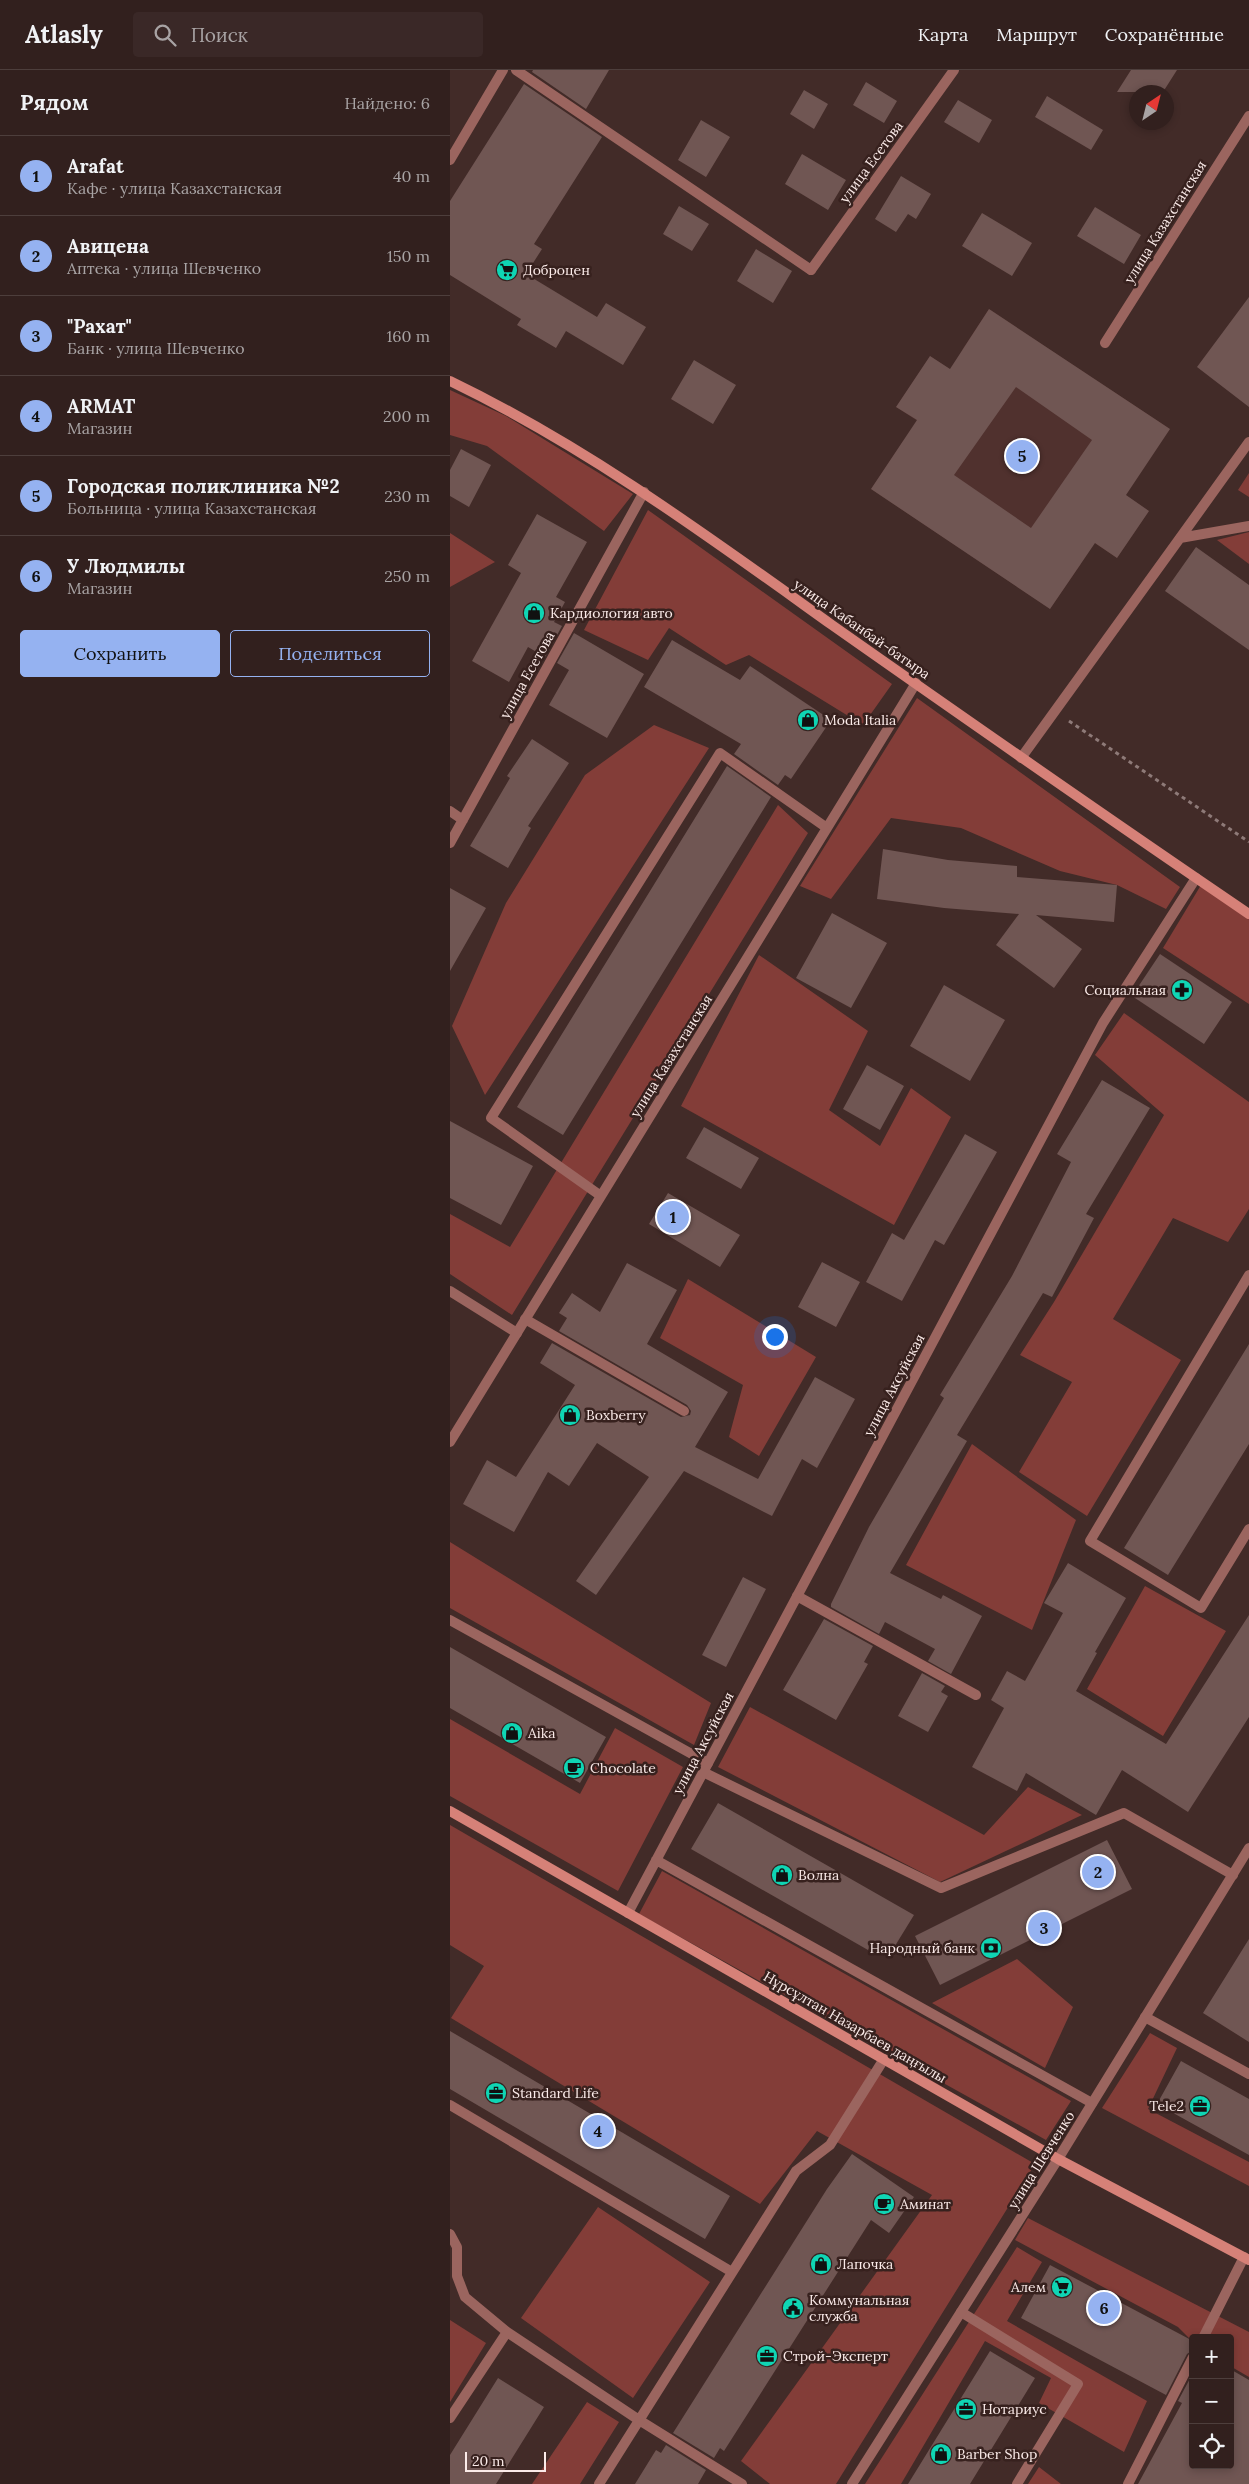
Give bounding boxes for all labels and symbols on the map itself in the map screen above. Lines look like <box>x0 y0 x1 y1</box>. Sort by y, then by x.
north arrow <box>1129 85 1174 130</box>
street label: улица Есетова <box>835 117 907 207</box>
street label: улица Казахстанская <box>1120 157 1210 287</box>
supermarket icon: Доброцен <box>495 258 519 282</box>
place label: Доброцен <box>523 261 590 279</box>
pin: 5 <box>1006 437 1038 475</box>
street label: улица Кабанбай-батыра <box>790 575 934 683</box>
shop icon: Кардиология авто <box>522 601 546 625</box>
place label: Кардиология авто <box>550 604 673 622</box>
street label: улица Есетова <box>496 628 558 722</box>
shop icon: Moda Italia <box>796 708 820 732</box>
place label: Moda Italia <box>824 711 896 729</box>
pharmacy icon: Социальная <box>1170 978 1194 1002</box>
place label: Социальная <box>1085 981 1166 999</box>
street label: улица Казахстанская <box>626 991 716 1121</box>
pin: 1 <box>657 1198 689 1236</box>
your location <box>762 1324 788 1350</box>
street label: улица Аксуйская <box>859 1331 929 1439</box>
shop icon: Boxberry <box>558 1403 582 1427</box>
place label: Boxberry <box>586 1406 646 1424</box>
street label: улица Аксуйская <box>668 1689 738 1797</box>
shop icon: Aika <box>500 1721 524 1745</box>
place label: Aika <box>527 1724 555 1742</box>
cafe icon: Chocolate <box>562 1756 586 1780</box>
place label: Chocolate <box>590 1759 656 1777</box>
pin: 2 <box>1082 1853 1114 1891</box>
shop icon: Волна <box>770 1863 794 1887</box>
place label: Волна <box>798 1866 839 1884</box>
pin: 3 <box>1028 1909 1060 1947</box>
bank icon: Народный банк <box>979 1936 1003 1960</box>
place label: Народный банк <box>870 1939 975 1957</box>
street label: Нұрсұлтан Назарбаев даңғылы <box>760 1967 950 2087</box>
office icon: Standard Life <box>484 2081 508 2105</box>
place label: Standard Life <box>512 2084 599 2102</box>
office icon: Tele2 <box>1188 2094 1212 2118</box>
place label: Tele2 <box>1149 2097 1184 2115</box>
street label: улица Шевченко <box>1004 2108 1078 2212</box>
pin: 4 <box>582 2112 614 2150</box>
cafe icon: Аминат <box>872 2192 896 2216</box>
place label: Аминат <box>899 2195 951 2213</box>
shop icon: Лапочка <box>809 2252 833 2276</box>
place label: Лапочка <box>837 2255 893 2273</box>
supermarket icon: Алем <box>1050 2275 1074 2299</box>
place label: Алем <box>1010 2278 1046 2296</box>
pin: 6 <box>1088 2289 1120 2327</box>
place label: Коммунальная служба <box>809 2291 909 2325</box>
public building icon: Коммунальная служба <box>781 2296 805 2320</box>
office icon: Строй-Эксперт <box>755 2344 779 2368</box>
place label: Строй-Эксперт <box>783 2347 888 2365</box>
office icon: Нотариус <box>954 2397 978 2421</box>
place label: Нотариус <box>982 2400 1047 2418</box>
shop icon: Barber Shop <box>929 2442 953 2466</box>
place label: Barber Shop <box>957 2445 1037 2463</box>
scale bar <box>465 2449 546 2472</box>

